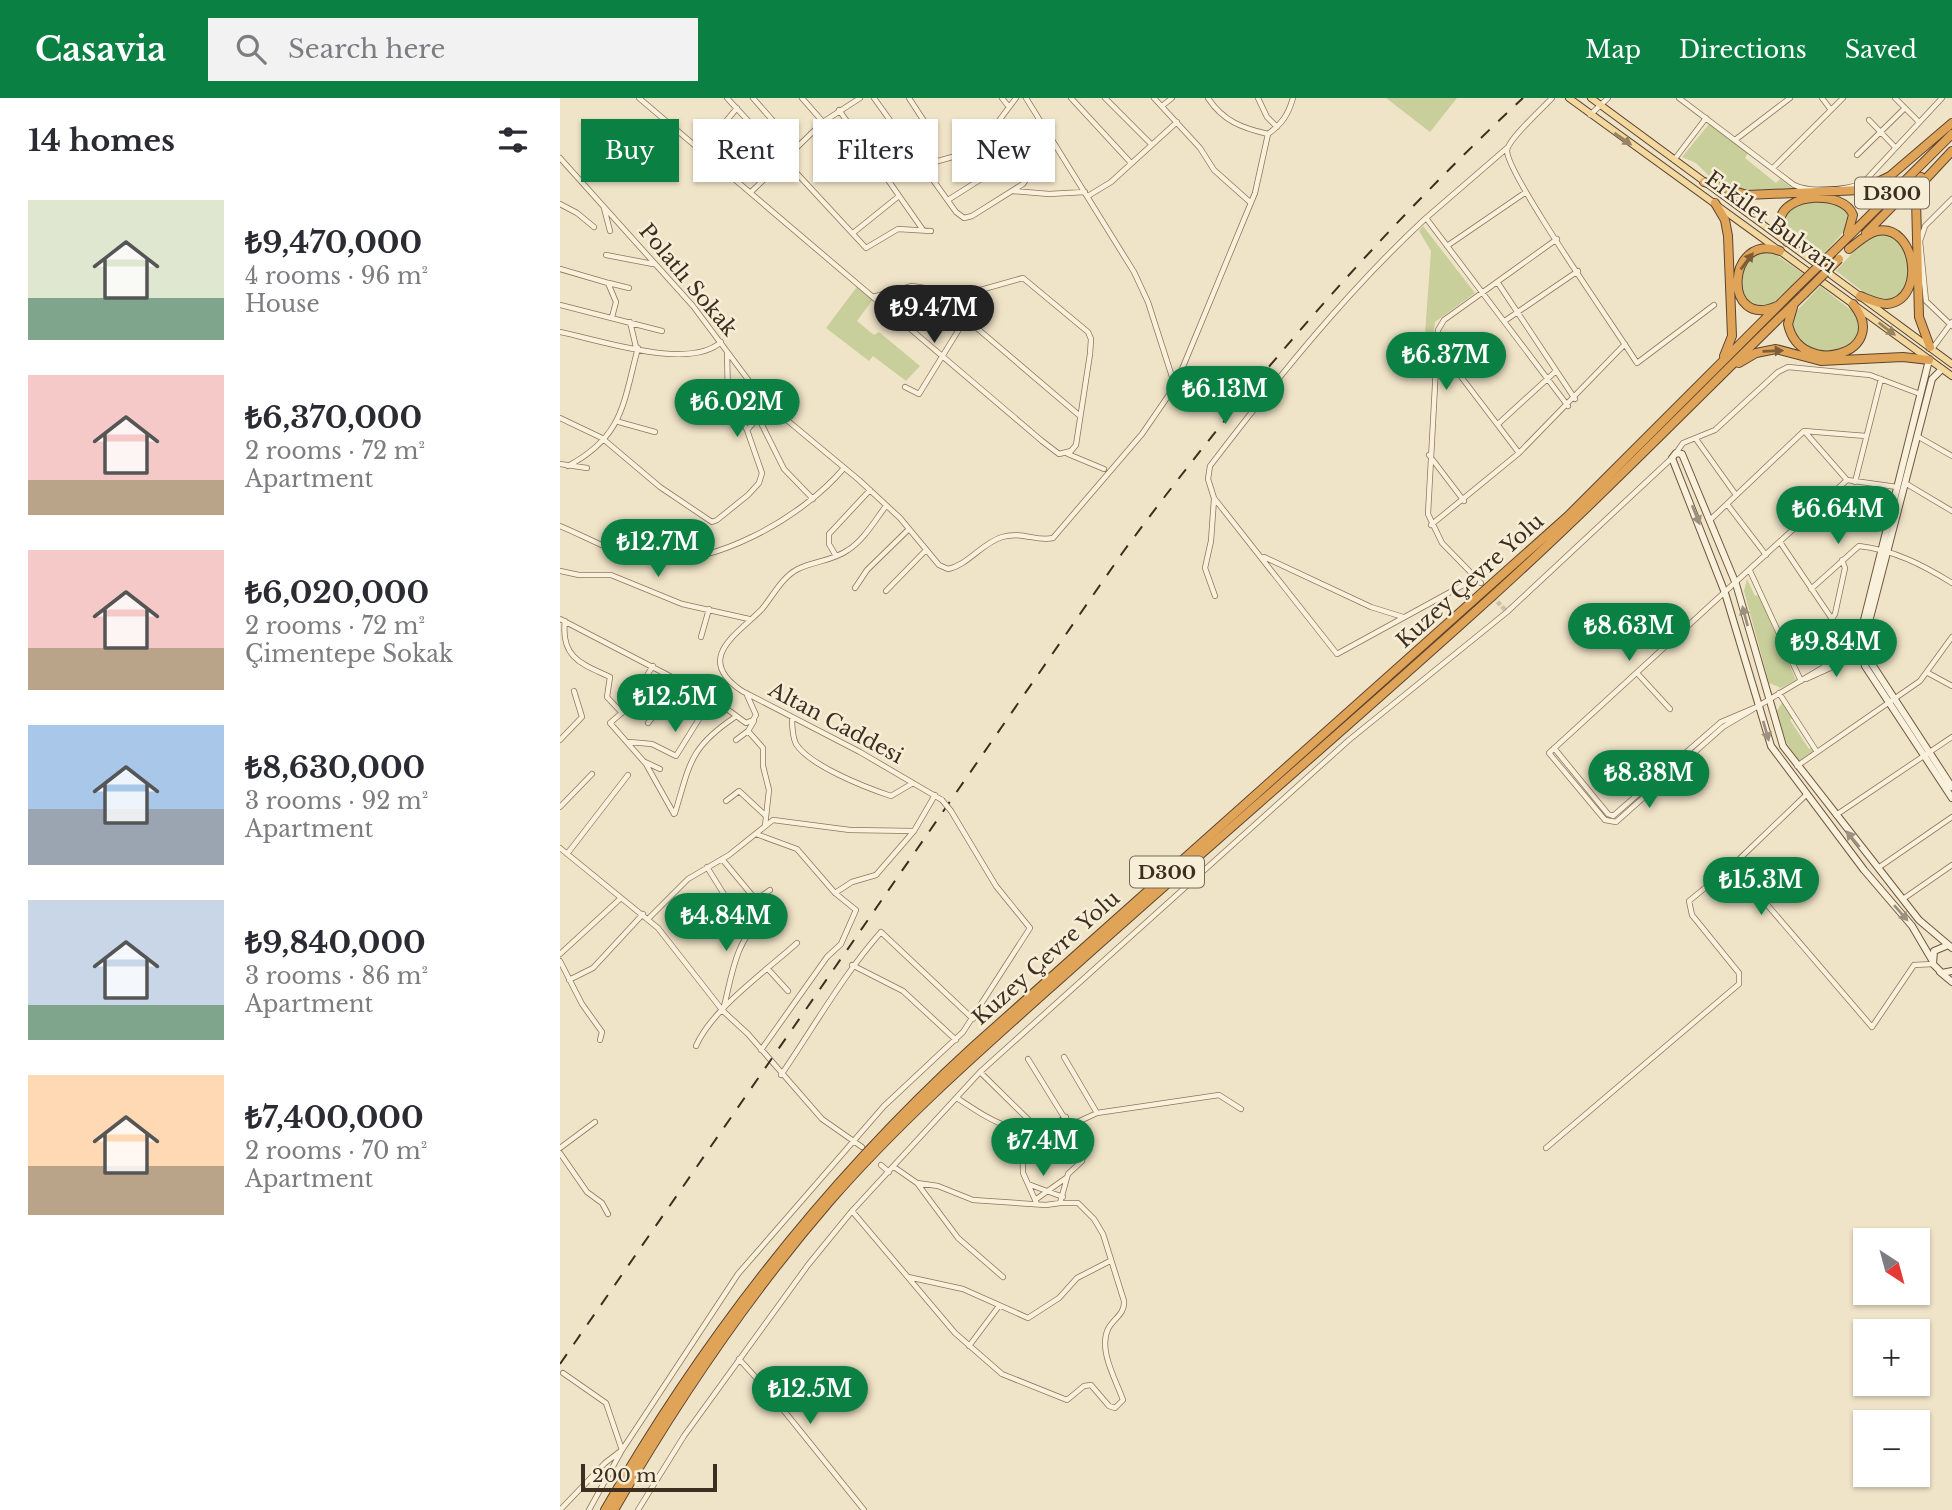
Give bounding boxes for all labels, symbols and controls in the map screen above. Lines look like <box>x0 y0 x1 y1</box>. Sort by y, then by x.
search box <box>208 18 698 81</box>
text: Casavia <box>35 29 166 70</box>
icon: search <box>232 30 270 68</box>
text: Search here <box>288 33 445 65</box>
text: Map <box>1585 35 1641 64</box>
text: Directions <box>1679 35 1807 64</box>
text: Saved <box>1845 35 1917 64</box>
chip: Buy <box>581 119 679 182</box>
chip: Rent <box>693 119 799 182</box>
chip: Filters <box>813 119 938 182</box>
chip: New <box>952 119 1055 182</box>
icon: filters <box>494 121 532 159</box>
text: 14 homes <box>28 122 175 159</box>
one-way arrow <box>1614 132 1632 146</box>
street label: Erkilet Bulvarı <box>1700 166 1842 278</box>
road number: D300 <box>1855 178 1929 208</box>
street label: Polatlı Sokak <box>633 219 743 342</box>
text: ₺9,470,000 <box>245 224 422 261</box>
icon: home <box>84 228 168 312</box>
one-way arrow <box>1739 252 1754 270</box>
text: 4 rooms · 96 m² <box>245 262 428 290</box>
pin: ₺9.47M <box>877 286 991 345</box>
text: House <box>245 290 320 318</box>
text: ₺9.47M <box>890 294 978 322</box>
one-way arrow <box>1878 322 1897 336</box>
pin: ₺6.37M <box>1389 332 1503 392</box>
text: ₺6.37M <box>1402 341 1490 369</box>
one-way arrow <box>1762 345 1784 357</box>
pin: ₺6.13M <box>1168 366 1282 426</box>
text: ₺6.13M <box>1182 375 1268 403</box>
pin: ₺6.02M <box>680 380 794 439</box>
text: ₺6.02M <box>691 388 783 416</box>
text: ₺6,370,000 <box>245 399 422 436</box>
icon: home <box>84 403 168 487</box>
text: 2 rooms · 72 m² <box>245 437 425 465</box>
text: Apartment <box>245 465 373 493</box>
pin: ₺6.64M <box>1781 486 1895 546</box>
text: ₺6.64M <box>1792 495 1884 523</box>
one-way arrow <box>1690 505 1701 526</box>
street label: Kuzey Çevre Yolu <box>1391 508 1549 654</box>
pin: ₺12.7M <box>601 519 715 579</box>
text: ₺12.7M <box>617 528 699 556</box>
text: ₺6,020,000 <box>245 574 429 611</box>
icon: home <box>84 578 168 662</box>
pin: ₺8.63M <box>1572 603 1686 663</box>
one-way arrow <box>1739 605 1750 627</box>
text: 2 rooms · 72 m² <box>245 612 425 640</box>
text: ₺8.63M <box>1584 612 1674 640</box>
pin: ₺9.84M <box>1779 620 1893 679</box>
text: ₺9.84M <box>1791 628 1881 656</box>
text: Çimentepe Sokak <box>245 640 453 668</box>
pin: ₺12.5M <box>618 674 732 734</box>
street label: Altan Caddesi <box>763 676 908 769</box>
text: ₺12.5M <box>633 683 717 711</box>
one-way arrow <box>1761 721 1772 743</box>
text: ₺8,630,000 <box>245 749 425 786</box>
pin: ₺8.38M <box>1592 750 1706 810</box>
icon: home <box>84 753 168 837</box>
text: ₺8.38M <box>1604 759 1694 787</box>
text: 3 rooms · 92 m² <box>245 787 428 815</box>
text: Apartment <box>245 815 373 843</box>
one-way arrow <box>1847 830 1861 848</box>
road number: D300 <box>1130 856 1204 888</box>
pin: ₺15.3M <box>1704 858 1818 917</box>
text: ₺15.3M <box>1719 866 1803 894</box>
street label: Kuzey Çevre Yolu <box>967 885 1125 1031</box>
pin: ₺4.84M <box>669 894 783 953</box>
text: ₺4.84M <box>681 902 771 930</box>
one-way arrow <box>1893 904 1909 922</box>
text: ₺9,840,000 <box>245 924 426 961</box>
icon: home <box>84 928 168 1012</box>
text: 3 rooms · 86 m² <box>245 962 428 990</box>
text: Apartment <box>245 990 373 1018</box>
text: ₺7,400,000 <box>245 1099 424 1136</box>
icon: home <box>84 1103 168 1187</box>
pin: ₺7.4M <box>994 1118 1092 1178</box>
text: ₺7.4M <box>1007 1127 1079 1155</box>
text: 2 rooms · 70 m² <box>245 1137 427 1165</box>
text: Apartment <box>245 1165 373 1193</box>
north arrow <box>1853 1228 1930 1306</box>
map controls <box>1853 1228 1930 1487</box>
button: + <box>1853 1319 1930 1396</box>
pin: ₺12.5M <box>753 1366 867 1426</box>
text: ₺12.5M <box>768 1375 852 1403</box>
button: − <box>1853 1410 1930 1487</box>
scale bar <box>581 1461 718 1493</box>
text: 200 m <box>592 1464 657 1487</box>

